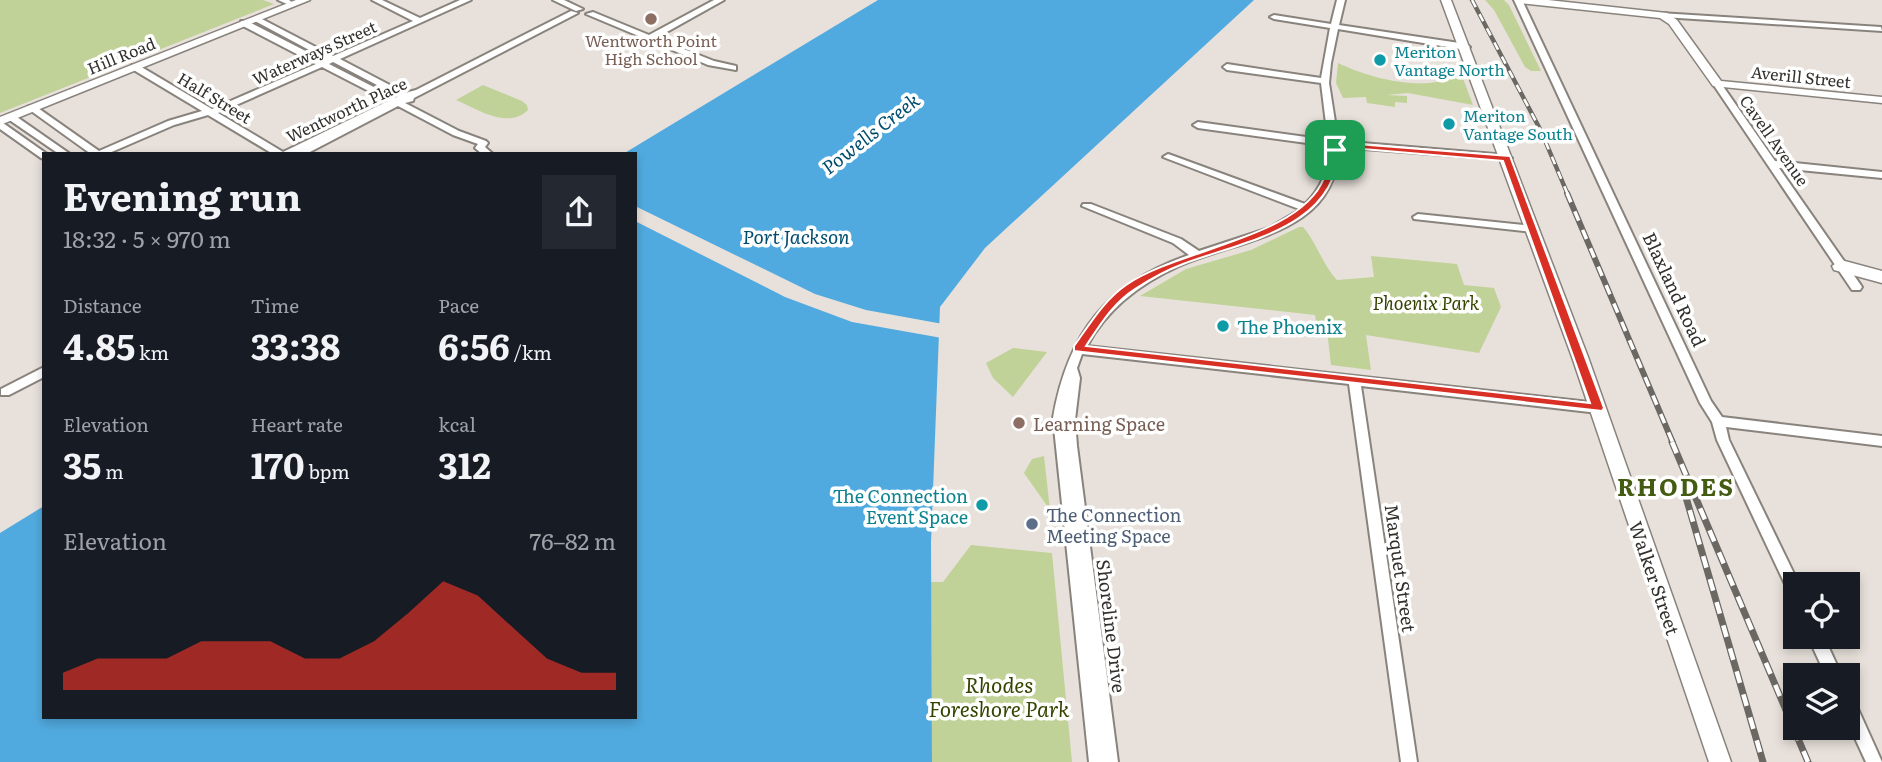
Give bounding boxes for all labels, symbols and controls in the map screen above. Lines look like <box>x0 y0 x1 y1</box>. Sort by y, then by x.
marker: Wentworth Point High School <box>643 11 659 27</box>
street label: Waterways Street <box>248 14 381 90</box>
place label: Wentworth Point High School <box>585 28 717 70</box>
street label: Hill Road <box>83 30 159 80</box>
place label: Meriton Vantage North <box>1394 39 1505 81</box>
marker: Meriton Vantage North <box>1372 52 1388 68</box>
street label: Averill Street <box>1750 59 1853 93</box>
street label: Half Street <box>173 65 257 129</box>
street label: Wentworth Place <box>282 71 410 147</box>
water label: Powells Creek <box>815 86 925 180</box>
street label: Cavell Avenue <box>1735 90 1815 190</box>
place label: Meriton Vantage South <box>1463 103 1573 145</box>
marker: Meriton Vantage South <box>1441 116 1457 132</box>
pin <box>1305 120 1365 180</box>
icon: arrive <box>1316 131 1354 169</box>
text: Evening run <box>63 166 301 223</box>
button: share <box>542 175 616 249</box>
text: 18:32 · 5 × 970 m <box>63 221 231 255</box>
water label: Port Jackson <box>742 222 850 250</box>
street label: Blaxland Road <box>1637 227 1713 351</box>
park label: Phoenix Park <box>1373 289 1480 316</box>
text: Distance <box>63 291 142 319</box>
text: Time <box>251 291 299 319</box>
text: Pace <box>438 291 479 319</box>
place label: The Phoenix <box>1237 313 1343 340</box>
marker: The Phoenix <box>1215 318 1231 334</box>
text: 4.85 <box>63 319 135 371</box>
text: 33:38 <box>251 319 340 371</box>
text: 6:56 <box>438 319 510 371</box>
text: km <box>135 338 169 366</box>
text: /km <box>510 338 552 366</box>
text: Elevation <box>63 410 149 438</box>
text: Heart rate <box>251 410 343 438</box>
text: kcal <box>438 410 476 438</box>
place label: Learning Space <box>1033 410 1165 437</box>
marker: Learning Space <box>1011 415 1027 431</box>
text: 35 <box>63 438 101 490</box>
text: 170 <box>251 438 305 490</box>
text: 312 <box>438 438 491 490</box>
text: m <box>101 457 124 485</box>
text: bpm <box>305 457 350 485</box>
district label: RHODES <box>1617 468 1735 503</box>
place label: The Connection Event Space <box>833 482 968 530</box>
marker: The Connection Event Space <box>974 497 990 513</box>
place label: The Connection Meeting Space <box>1046 501 1181 549</box>
street label: Marquet Street <box>1379 502 1423 634</box>
marker: The Connection Meeting Space <box>1024 516 1040 532</box>
street label: Walker Street <box>1623 517 1687 639</box>
text: Elevation <box>63 523 167 557</box>
text: 76–82 m <box>530 523 616 557</box>
street label: Shoreline Drive <box>1090 558 1134 694</box>
map controls <box>1783 572 1860 740</box>
button: locate <box>1783 572 1860 649</box>
button: layers <box>1783 663 1860 740</box>
park label: Rhodes Foreshore Park <box>929 668 1070 723</box>

